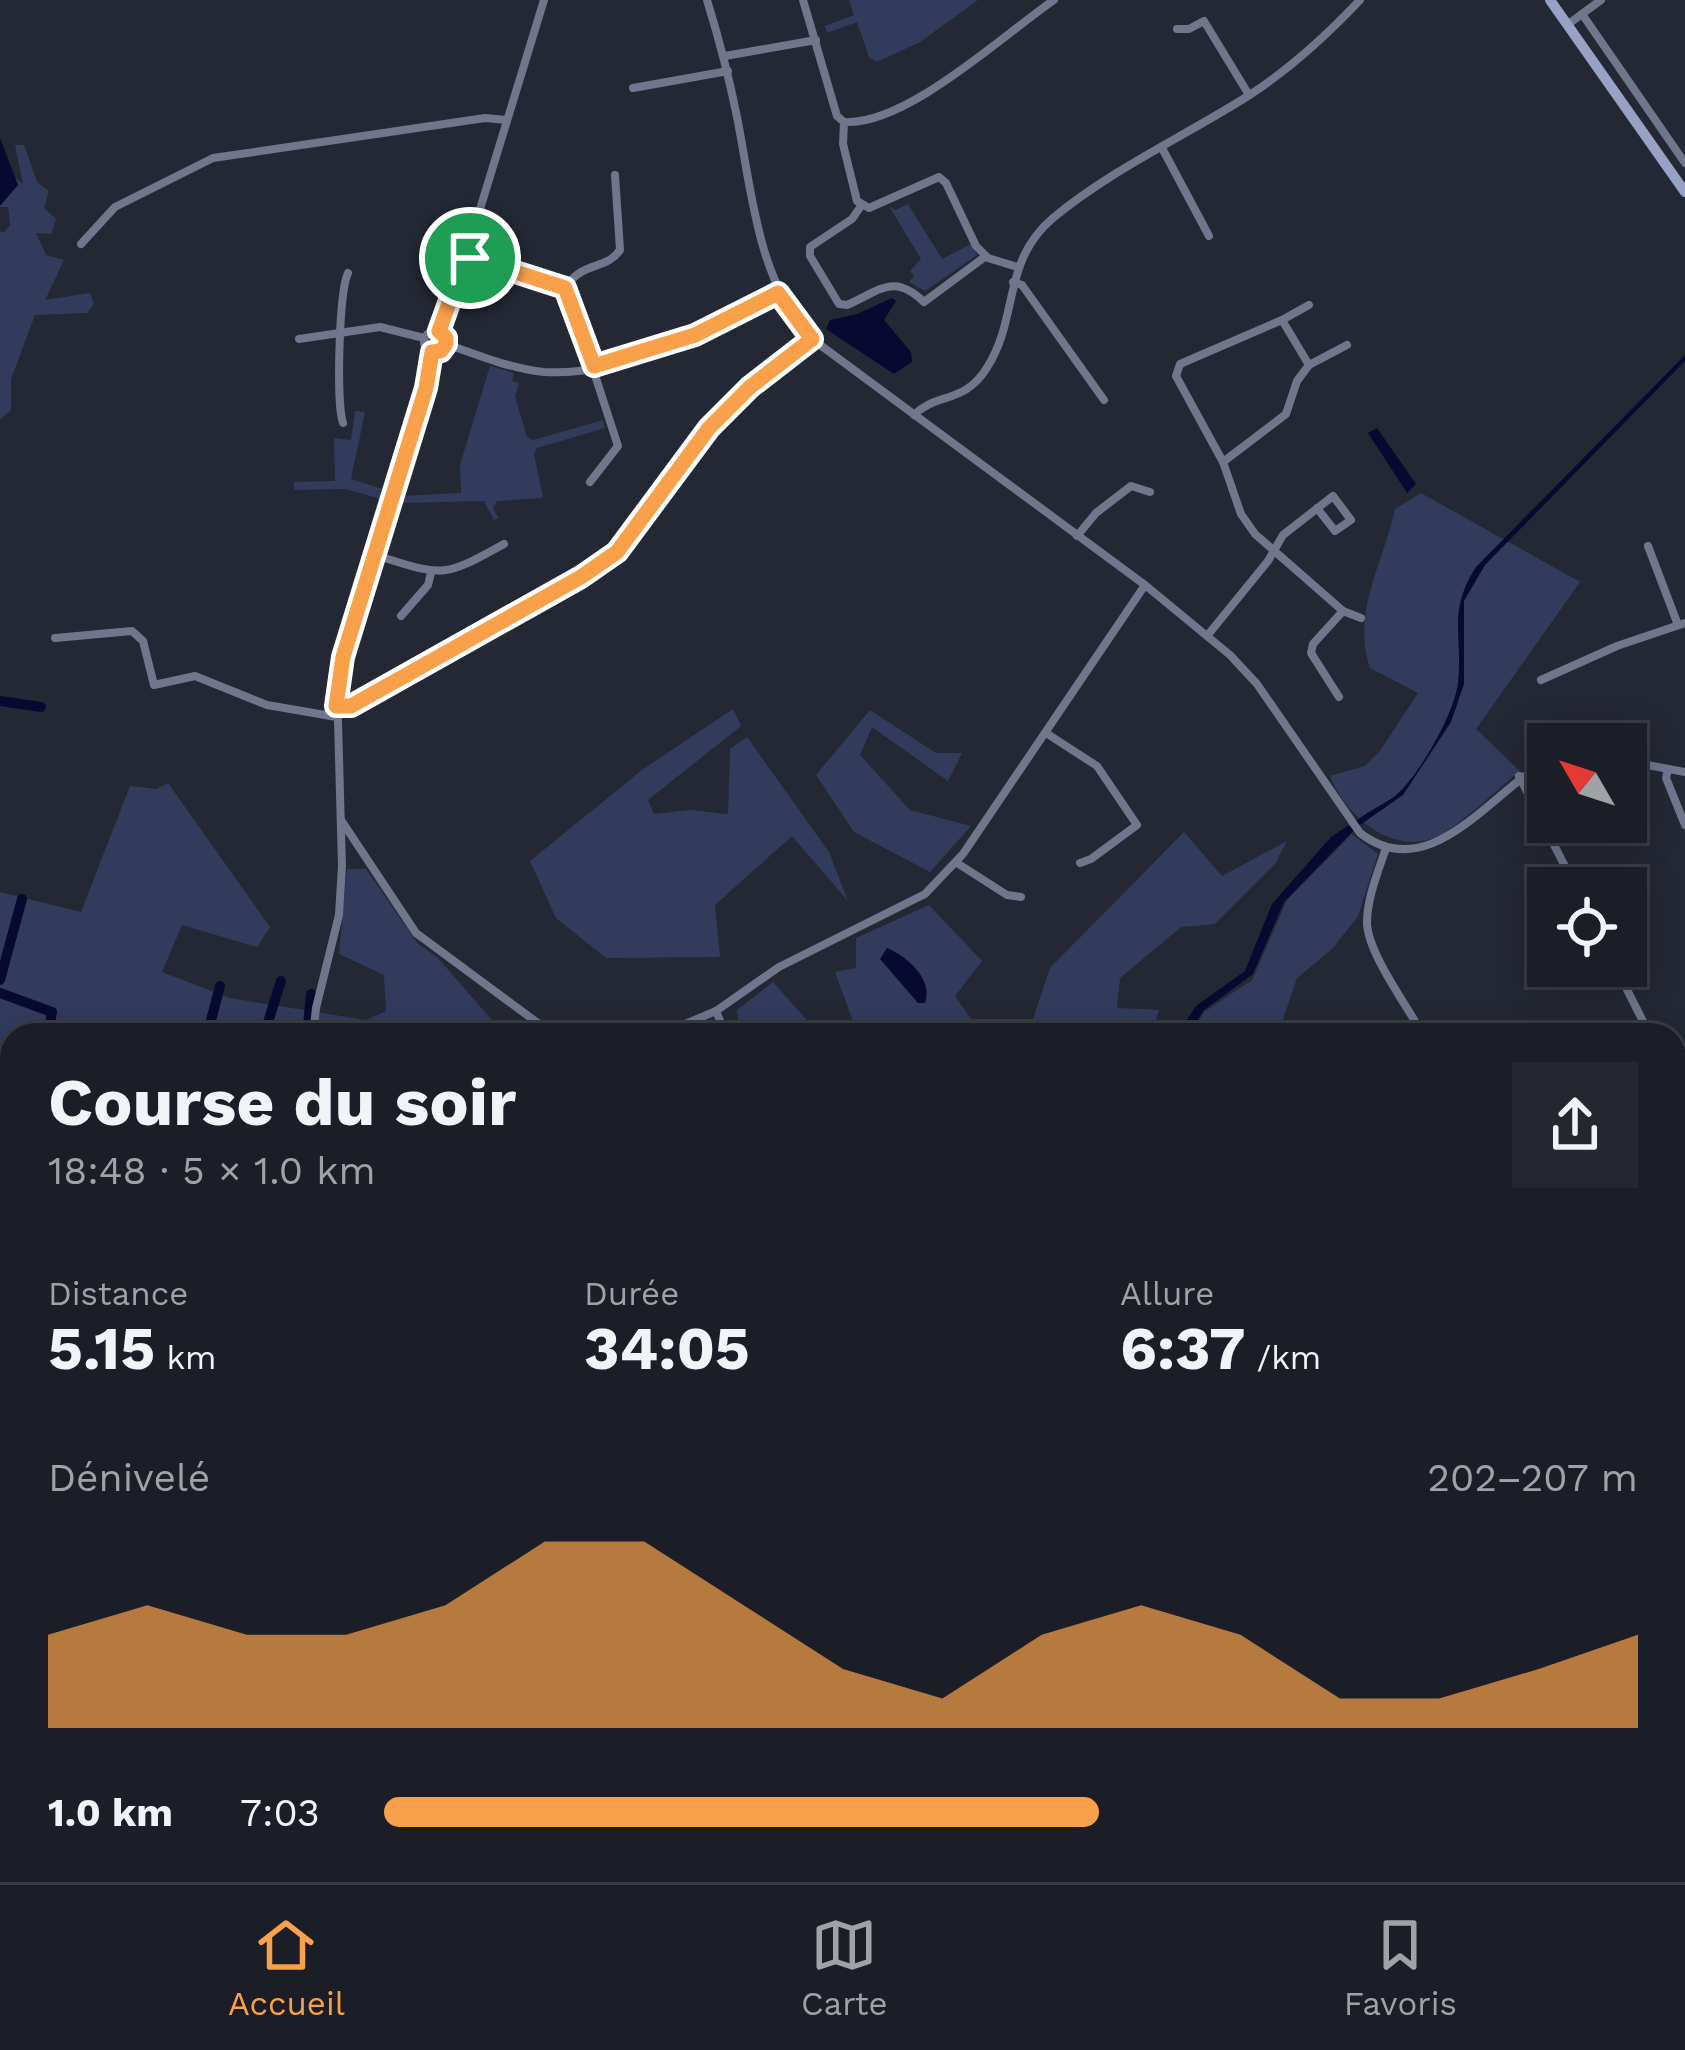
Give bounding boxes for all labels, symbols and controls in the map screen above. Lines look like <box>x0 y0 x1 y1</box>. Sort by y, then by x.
pin <box>419 207 521 309</box>
icon: arrive <box>437 225 503 291</box>
north arrow <box>1527 723 1647 843</box>
map controls <box>1527 723 1647 987</box>
button: locate <box>1527 867 1647 987</box>
button: share <box>1512 1062 1638 1188</box>
text: Course du soir <box>48 1064 516 1141</box>
text: 18:48 · 5 × 1.0 km <box>48 1148 376 1193</box>
text: Distance <box>48 1274 188 1313</box>
text: Durée <box>584 1274 679 1313</box>
text: Allure <box>1120 1274 1214 1313</box>
text: 5.15 <box>48 1313 155 1384</box>
text: 34:05 <box>584 1313 750 1384</box>
text: 6:37 <box>1120 1313 1245 1384</box>
text: km <box>155 1338 217 1377</box>
text: /km <box>1245 1338 1321 1377</box>
text: Dénivelé <box>48 1455 210 1500</box>
text: 202–207 m <box>1427 1455 1638 1500</box>
text: 1.0 km <box>48 1790 173 1835</box>
text: 7:03 <box>240 1790 320 1835</box>
tab: Accueil <box>228 1912 345 2023</box>
tab: Carte <box>801 1912 888 2023</box>
tab: Favoris <box>1344 1912 1457 2023</box>

